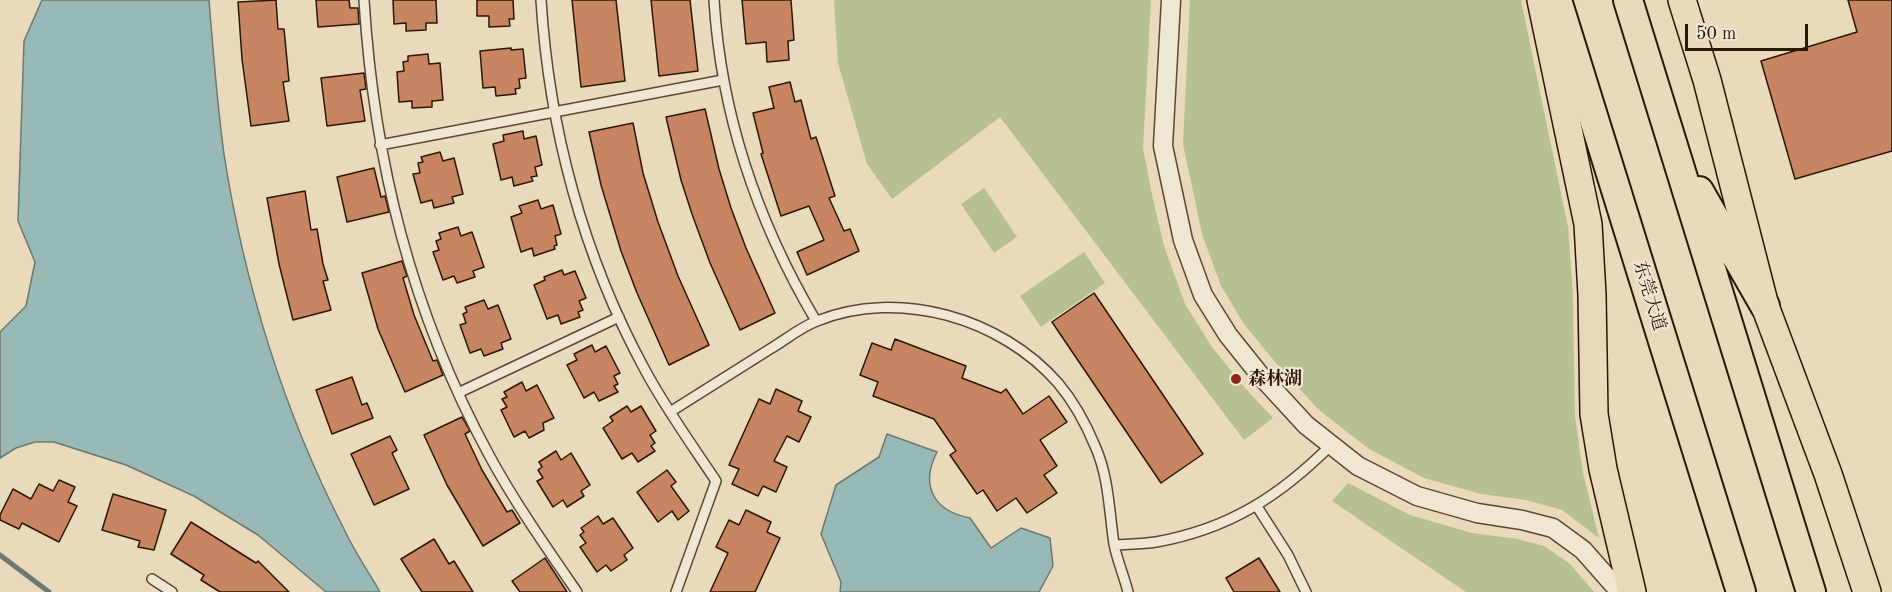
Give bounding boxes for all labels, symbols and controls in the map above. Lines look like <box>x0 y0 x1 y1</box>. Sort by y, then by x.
scale bar <box>1688 12 1811 50</box>
text: 50 m <box>1696 25 1736 43</box>
street label: 东莞大道 <box>1628 258 1670 334</box>
place label: 森林湖 <box>1248 368 1302 390</box>
marker: 森林湖 <box>1229 372 1243 386</box>

